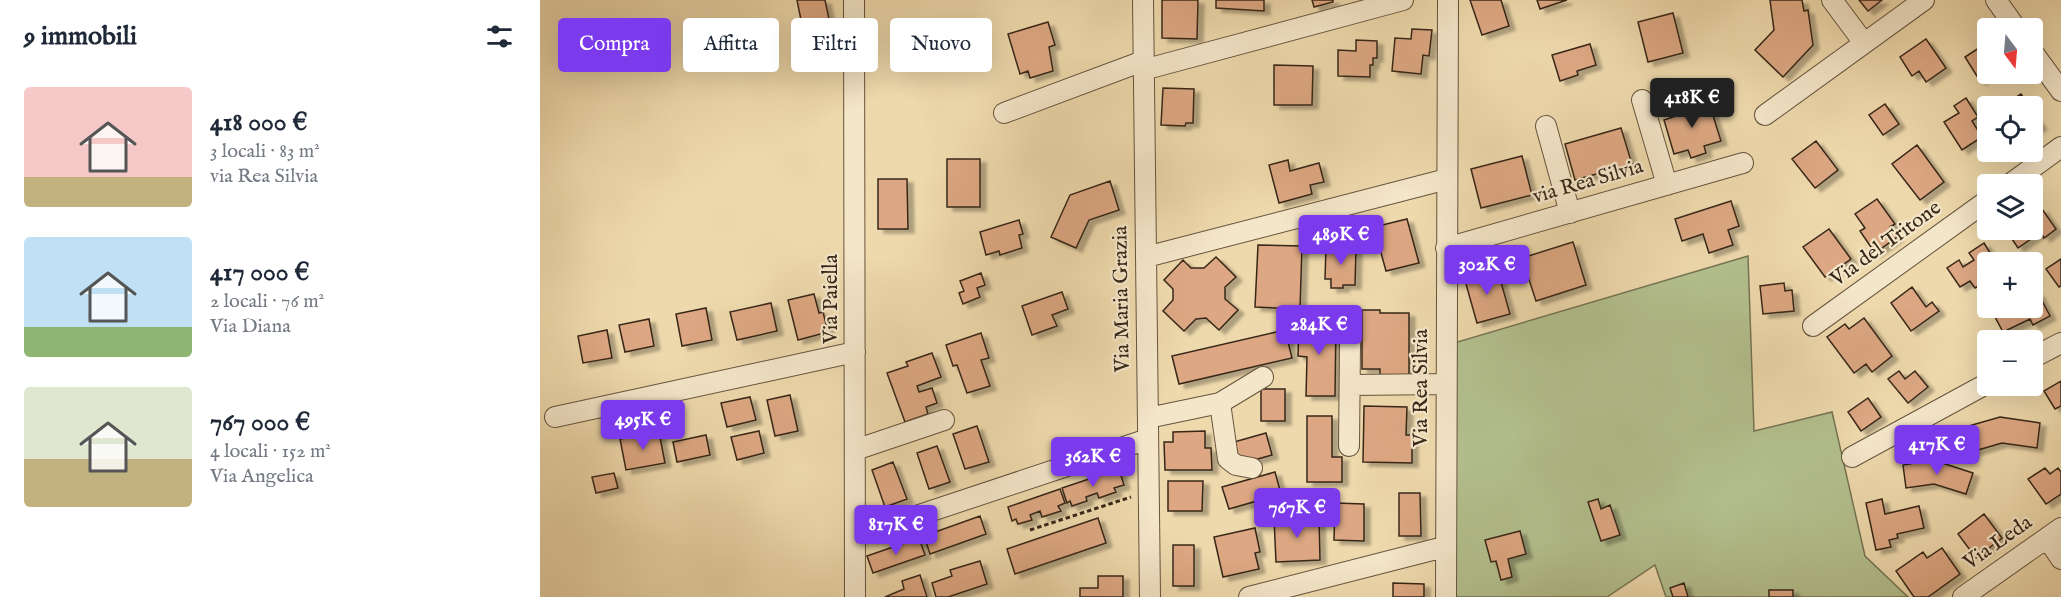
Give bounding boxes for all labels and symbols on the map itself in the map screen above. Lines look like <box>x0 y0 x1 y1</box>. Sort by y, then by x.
north arrow <box>1977 18 2043 84</box>
pin: 418K € <box>1643 78 1741 129</box>
street label: via Rea Silvia <box>1530 153 1647 211</box>
street label: Via del Tritone <box>1825 195 1947 294</box>
pin: 489K € <box>1292 215 1390 266</box>
street label: Via Maria Grazia <box>1107 224 1137 374</box>
pin: 302K € <box>1438 245 1536 296</box>
street label: Via Paiella <box>818 253 845 345</box>
pin: 284K € <box>1270 305 1368 356</box>
street label: Via Rea Silvia <box>1408 328 1435 448</box>
pin: 495K € <box>594 400 692 451</box>
pin: 417K € <box>1888 425 1986 476</box>
pin: 362K € <box>1044 437 1142 488</box>
pin: 767K € <box>1248 488 1346 539</box>
pin: 817K € <box>847 505 945 556</box>
street label: Via Leda <box>1957 509 2038 577</box>

